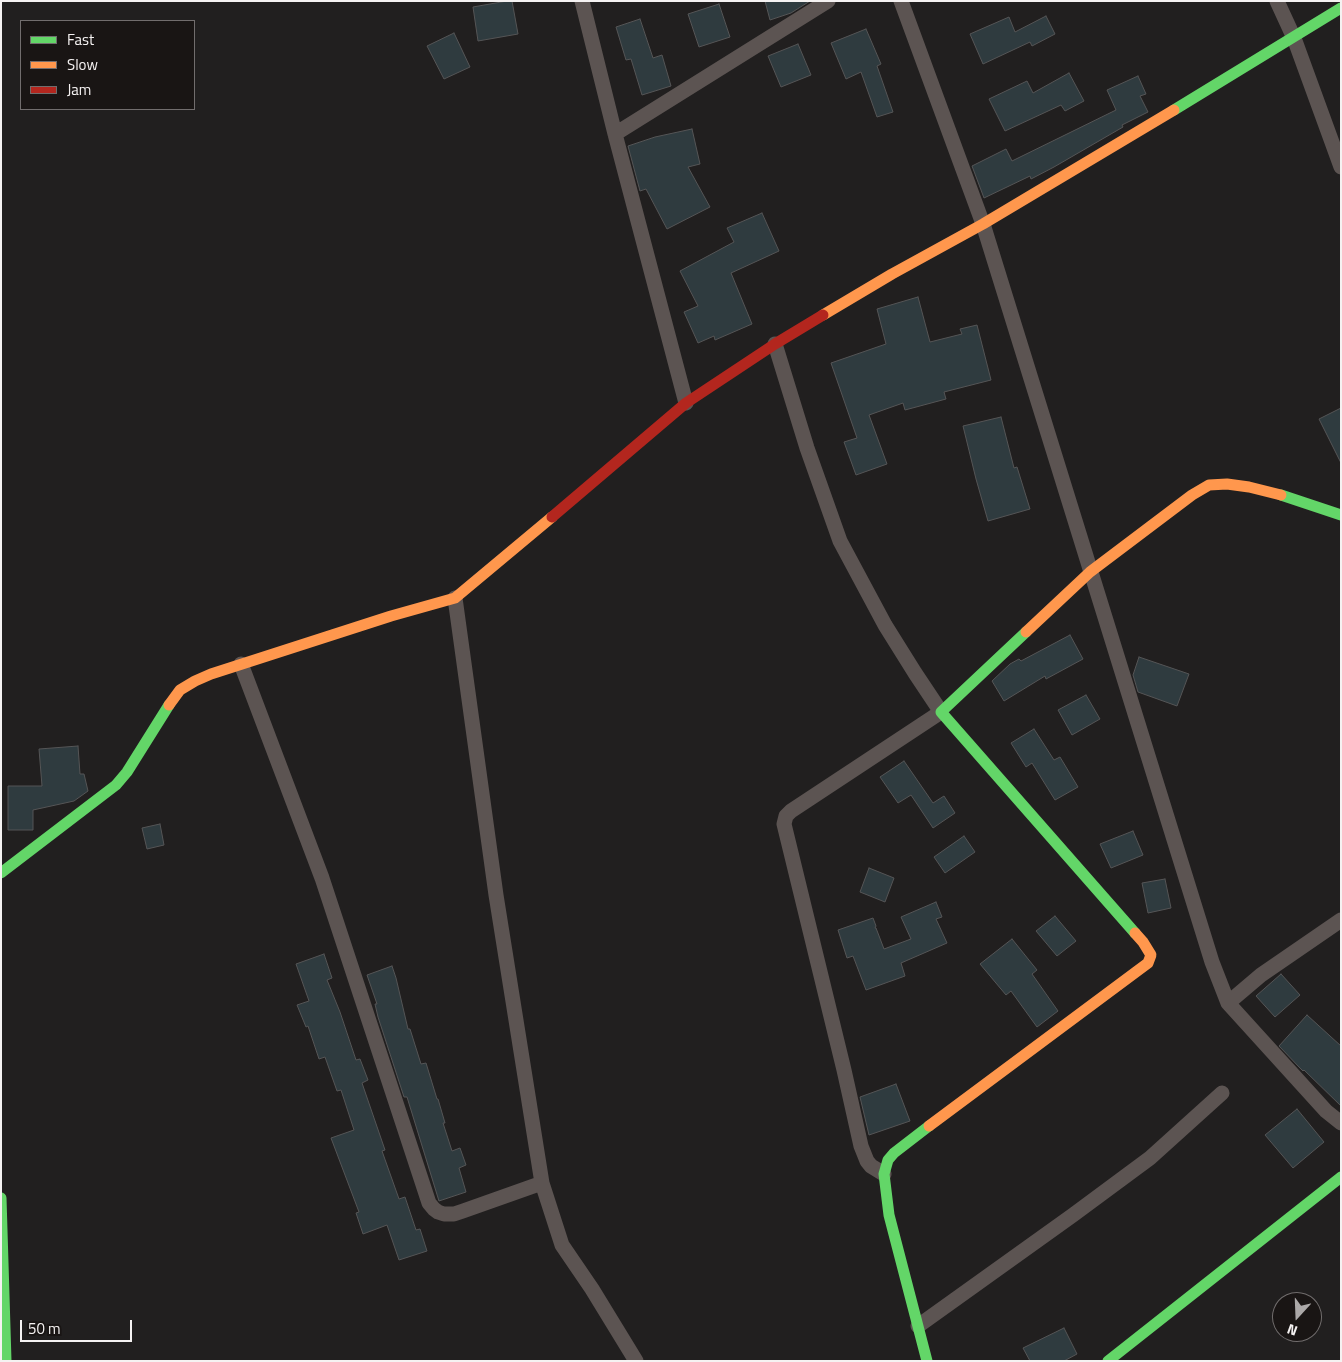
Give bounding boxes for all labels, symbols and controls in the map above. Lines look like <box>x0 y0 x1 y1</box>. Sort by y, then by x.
legend <box>20 20 195 110</box>
text: Fast <box>67 28 94 51</box>
text: Slow <box>67 53 98 76</box>
text: Jam <box>67 78 91 101</box>
north arrow <box>1272 1292 1322 1342</box>
scale bar <box>22 1310 135 1342</box>
text: 50 m <box>28 1317 61 1340</box>
text: N <box>1284 1319 1300 1342</box>

